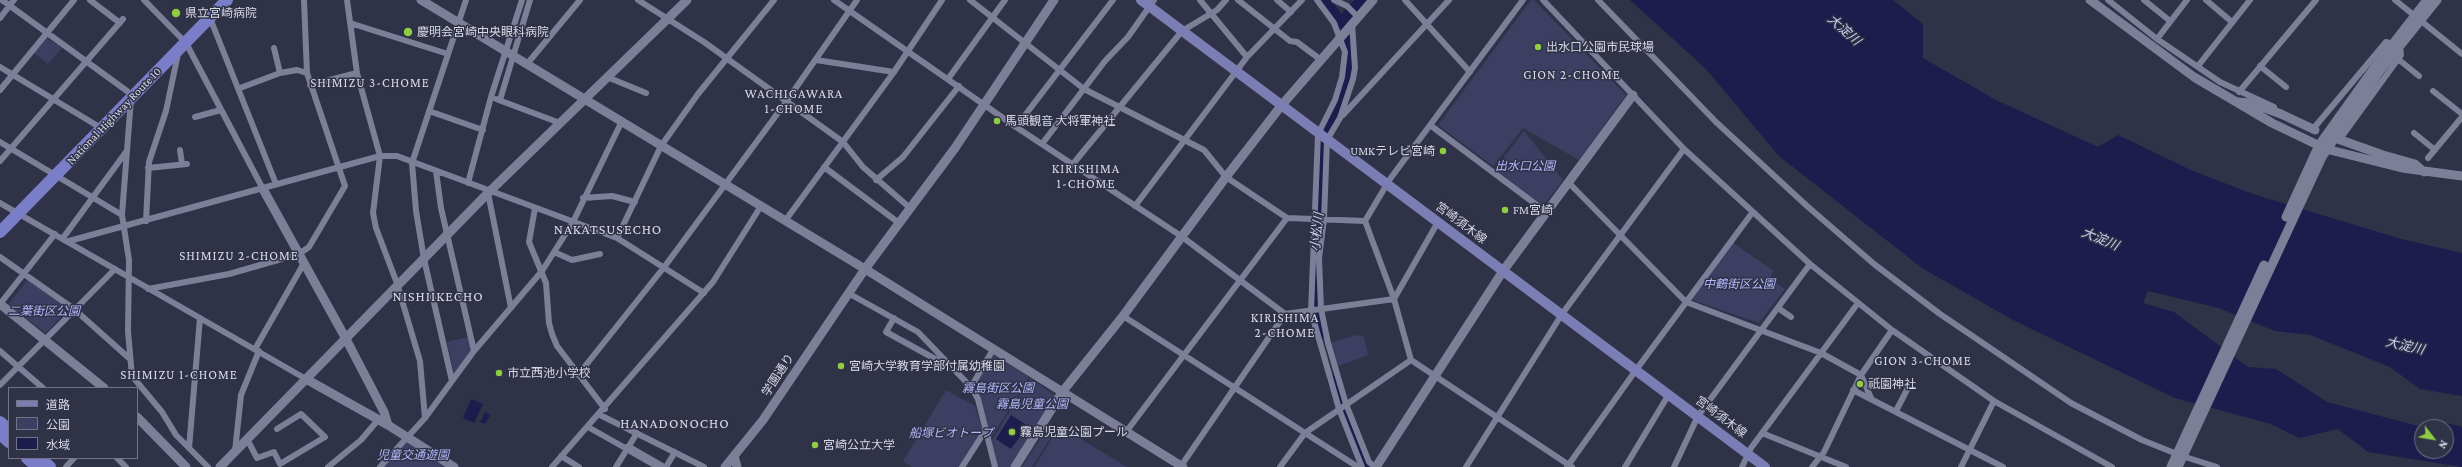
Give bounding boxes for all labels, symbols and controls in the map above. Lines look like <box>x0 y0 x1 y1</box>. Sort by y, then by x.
place label: 県立宮崎病院 <box>185 6 257 20</box>
marker: 県立宮崎病院 <box>170 7 182 19</box>
water label: 大淀川 <box>1824 11 1864 49</box>
place label: 慶明会宮崎中央眼科病院 <box>417 25 549 39</box>
marker: 慶明会宮崎中央眼科病院 <box>402 26 414 38</box>
place label: 出水口公園市民球場 <box>1546 40 1654 54</box>
marker: 出水口公園市民球場 <box>1533 42 1543 52</box>
street label: National Highway Route 10 <box>64 64 164 168</box>
district label: GION 2-CHOME <box>1523 67 1621 83</box>
district label: SHIMIZU 3-CHOME <box>310 75 430 91</box>
district label: WACHIGAWARA 1-CHOME <box>745 86 843 117</box>
place label: 馬頭観音 大将軍神社 <box>1005 114 1115 128</box>
marker: 馬頭観音 大将軍神社 <box>992 116 1002 126</box>
place label: UMKテレビ宮崎 <box>1350 144 1435 158</box>
marker: UMKテレビ宮崎 <box>1438 146 1448 156</box>
park label: 出水口公園 <box>1495 159 1555 173</box>
district label: KIRISHIMA 1-CHOME <box>1052 161 1120 192</box>
street label: 宮崎須木線 <box>1433 199 1489 247</box>
place label: FM宮崎 <box>1513 203 1553 217</box>
marker: FM宮崎 <box>1500 205 1510 215</box>
water label: 小松川 <box>1307 212 1327 252</box>
district label: NAKATSUSECHO <box>554 222 662 238</box>
water label: 大淀川 <box>2079 224 2121 254</box>
district label: SHIMIZU 2-CHOME <box>179 248 299 264</box>
park label: 中鶴街区公園 <box>1703 277 1775 291</box>
district label: NISHIIKECHO <box>392 289 484 305</box>
park label: 二葉街区公園 <box>8 304 80 318</box>
district label: KIRISHIMA 2-CHOME <box>1251 310 1319 341</box>
water label: 大淀川 <box>2384 334 2426 358</box>
street label: 学園通り <box>759 351 797 399</box>
district label: GION 3-CHOME <box>1874 353 1972 369</box>
place label: 宮崎大学教育学部付属幼稚園 <box>849 359 1005 373</box>
marker: 宮崎大学教育学部付属幼稚園 <box>836 361 846 371</box>
place label: 市立西池小学校 <box>507 366 591 380</box>
district label: SHIMIZU 1-CHOME <box>120 367 238 383</box>
marker: 市立西池小学校 <box>494 368 504 378</box>
place label: 祇園神社 <box>1868 377 1916 391</box>
marker: 祇園神社 <box>1855 379 1865 389</box>
park label: 霧島街区公園 <box>962 381 1034 395</box>
legend <box>8 387 138 459</box>
street label: 宮崎須木線 <box>1693 393 1749 441</box>
park label: 霧島児童公園 <box>996 397 1068 411</box>
text: 道路 <box>46 398 70 412</box>
district label: HANADONOCHO <box>620 416 730 432</box>
text: 公園 <box>46 418 70 432</box>
north arrow <box>2414 419 2454 459</box>
place label: 霧島児童公園プール <box>1020 425 1128 439</box>
park label: 船塚ビオトープ <box>909 426 993 440</box>
marker: 霧島児童公園プール <box>1007 427 1017 437</box>
text: 水域 <box>46 438 70 452</box>
place label: 宮崎公立大学 <box>823 438 895 452</box>
text: N <box>2436 438 2451 451</box>
marker: 宮崎公立大学 <box>810 440 820 450</box>
park label: 児童交通遊園 <box>377 448 449 462</box>

